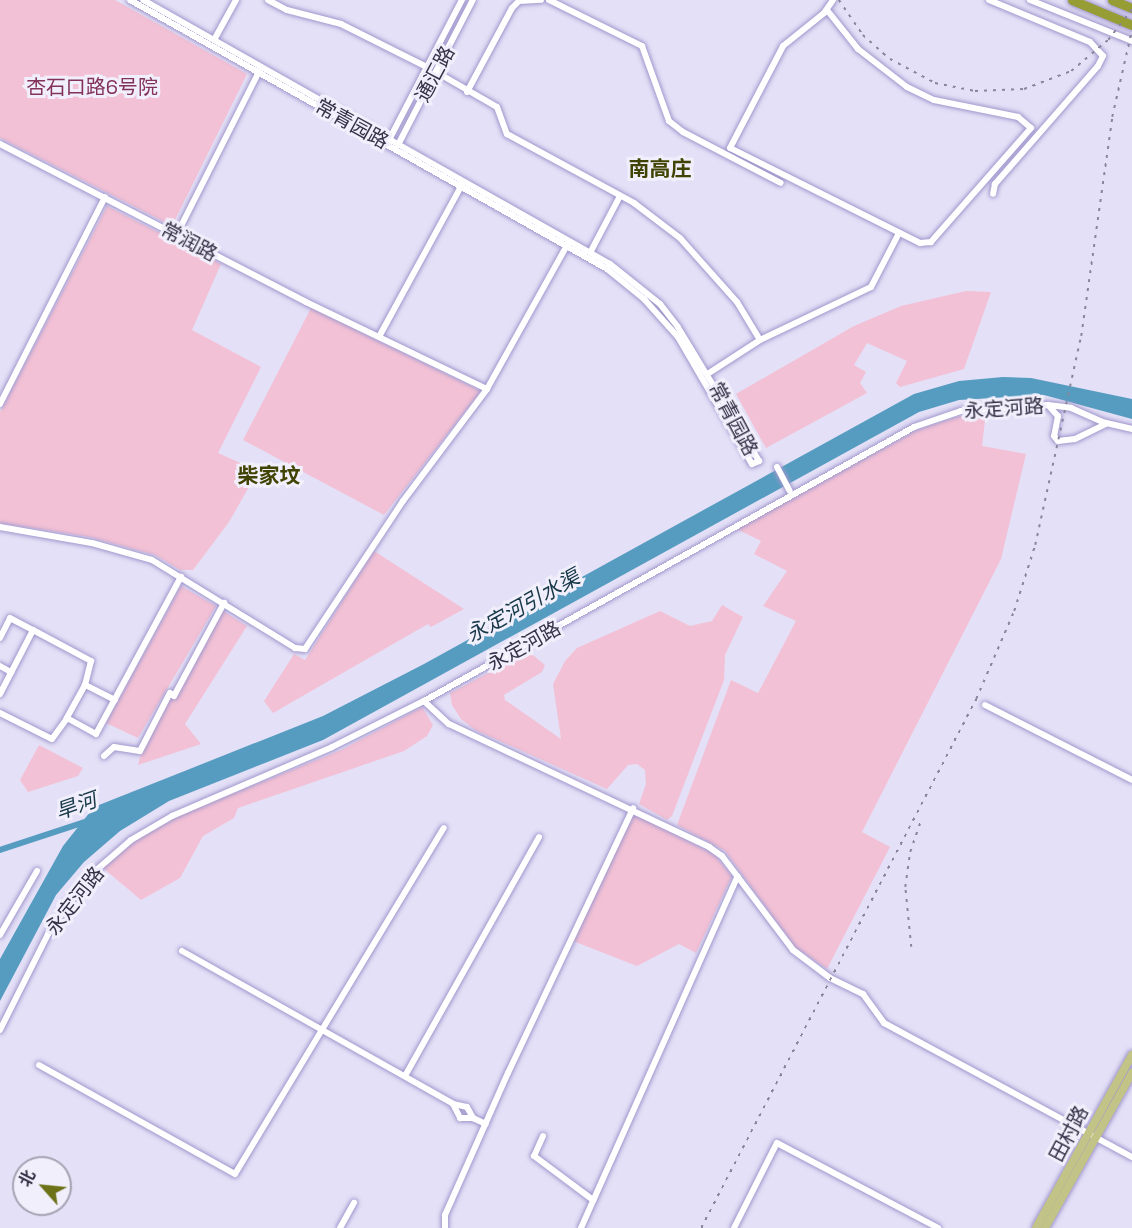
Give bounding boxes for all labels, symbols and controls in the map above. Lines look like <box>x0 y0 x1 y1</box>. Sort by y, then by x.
street label: 通汇路 <box>410 42 460 106</box>
park label: 杏石口路6号院 <box>26 75 158 99</box>
street label: 常青园路 <box>311 94 393 154</box>
district label: 南高庄 <box>629 156 691 182</box>
street label: 常润路 <box>157 217 221 267</box>
street label: 常青园路 <box>704 378 762 460</box>
street label: 永定河路 <box>963 394 1045 424</box>
district label: 柴家坟 <box>238 463 300 489</box>
water label: 永定河引水渠 <box>462 564 584 648</box>
street label: 永定河路 <box>483 616 565 676</box>
water label: 旱河 <box>52 787 100 825</box>
street label: 永定河路 <box>41 862 109 940</box>
street label: 田村路 <box>1044 1102 1094 1166</box>
north arrow <box>12 1156 72 1216</box>
text: 北 <box>14 1167 40 1190</box>

